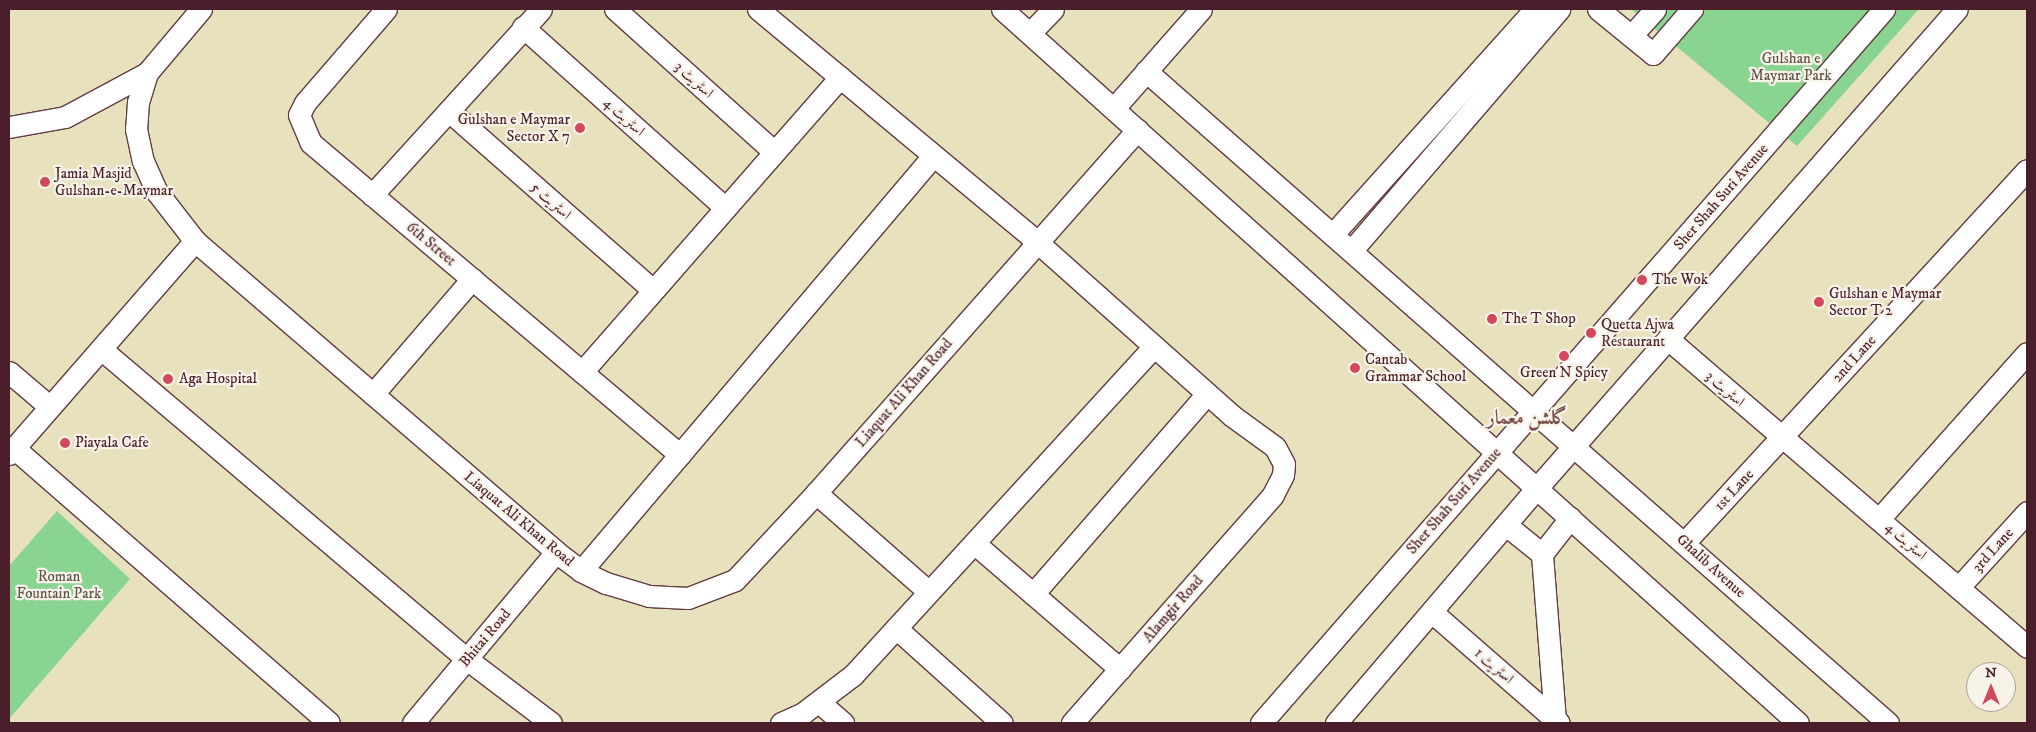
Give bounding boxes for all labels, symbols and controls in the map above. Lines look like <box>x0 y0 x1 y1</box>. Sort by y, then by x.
park label: Gulshan e Maymar Park <box>1750 49 1832 84</box>
street label: اسٹریٹ 3 <box>671 58 717 102</box>
street label: اسٹریٹ 4 <box>600 94 648 140</box>
place label: Gulshan e Maymar Sector X 7 <box>458 110 570 145</box>
marker: Gulshan e Maymar Sector X 7 <box>574 122 586 134</box>
street label: Sher Shah Suri Avenue <box>1670 140 1772 254</box>
place label: Jamia Masjid Gulshan-e-Maymar <box>55 164 173 199</box>
marker: Jamia Masjid Gulshan-e-Maymar <box>39 176 51 188</box>
street label: اسٹریٹ 5 <box>527 178 575 224</box>
street label: 6th Street <box>403 218 459 270</box>
place label: The Wok <box>1652 271 1708 289</box>
marker: The Wok <box>1636 274 1648 286</box>
place label: Gulshan e Maymar Sector T 2 <box>1829 284 1941 319</box>
marker: Gulshan e Maymar Sector T 2 <box>1813 296 1825 308</box>
place label: The T Shop <box>1502 310 1576 328</box>
marker: The T Shop <box>1486 313 1498 325</box>
place label: Quetta Ajwa Restaurant <box>1601 315 1674 350</box>
marker: Quetta Ajwa Restaurant <box>1585 327 1597 339</box>
street label: 2nd Lane <box>1828 332 1880 386</box>
street label: Liaquat Ali Khan Road <box>852 335 956 451</box>
place label: Cantab Grammar School <box>1365 350 1466 385</box>
marker: Green N Spicy <box>1558 350 1570 362</box>
marker: Cantab Grammar School <box>1349 362 1361 374</box>
place label: Green N Spicy <box>1520 364 1608 382</box>
street label: اسٹریٹ 3 <box>1702 367 1748 411</box>
place label: Aga Hospital <box>179 370 257 388</box>
marker: Aga Hospital <box>161 372 175 386</box>
district label: گلشن معمار <box>1487 406 1567 430</box>
place label: Piayala Cafe <box>75 434 149 452</box>
marker: Piayala Cafe <box>59 437 71 449</box>
street label: Sher Shah Suri Avenue <box>1403 444 1505 558</box>
street label: 1st Lane <box>1710 466 1758 514</box>
street label: Liaquat Ali Khan Road <box>460 468 578 570</box>
street label: اسٹریٹ 4 <box>1882 518 1930 564</box>
street label: 3rd Lane <box>1969 524 2017 576</box>
street label: Ghalib Avenue <box>1673 530 1749 602</box>
park label: Roman Fountain Park <box>16 567 102 602</box>
street label: Alamgir Road <box>1139 572 1207 646</box>
street label: Bhitai Road <box>455 605 515 671</box>
street label: اسٹریٹ 1 <box>1471 644 1517 688</box>
north arrow <box>1966 662 2016 712</box>
text: N <box>1985 664 1997 682</box>

